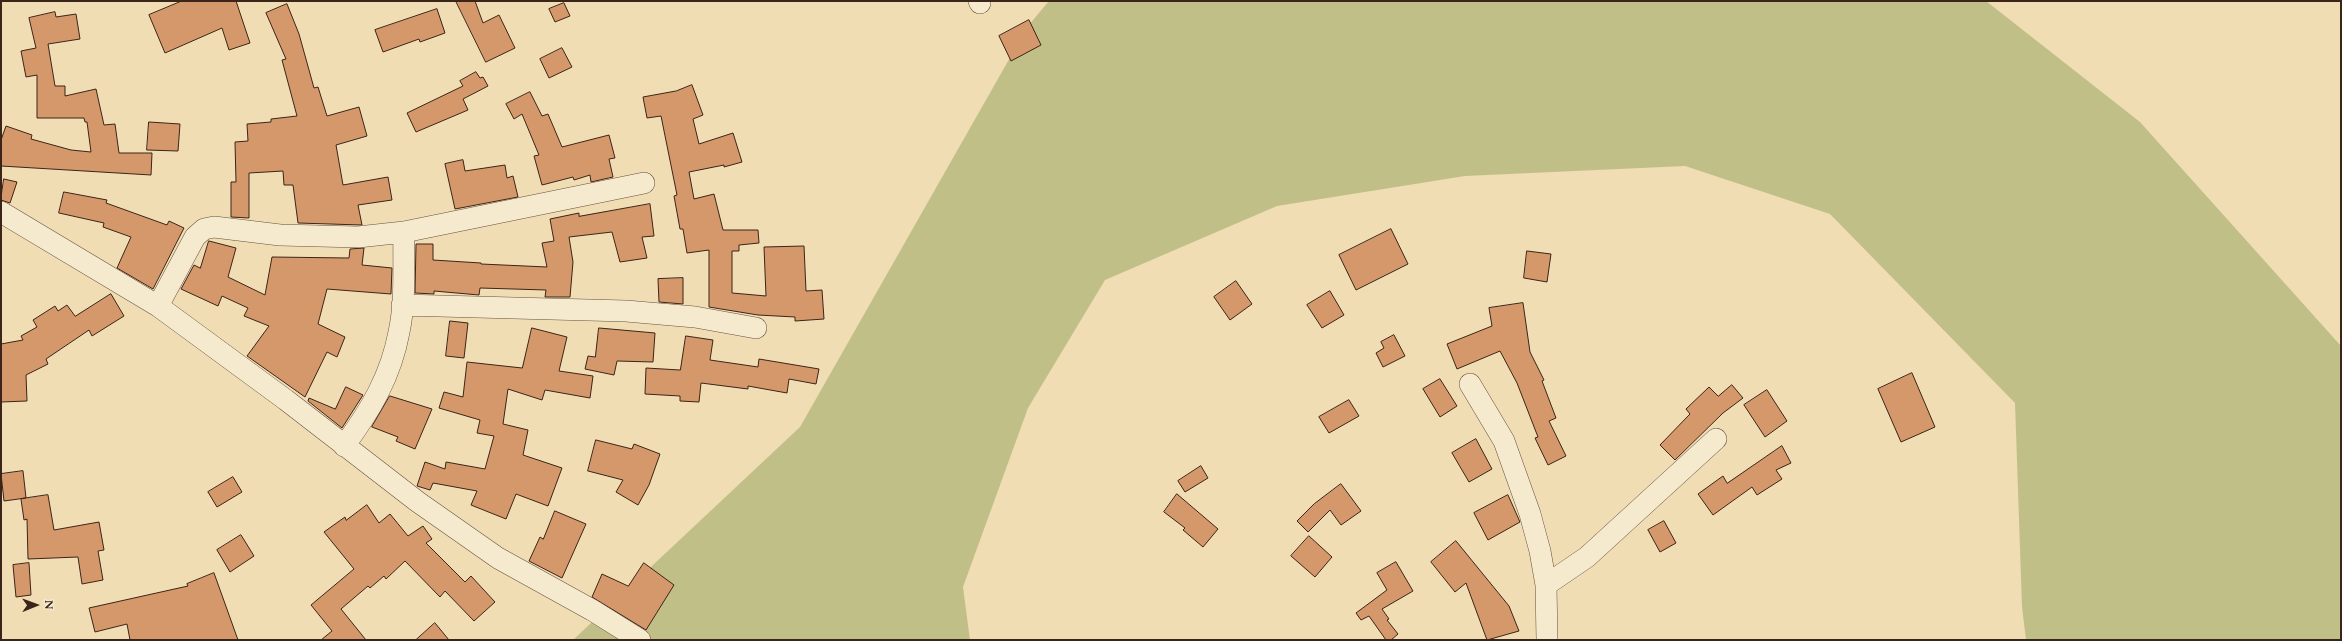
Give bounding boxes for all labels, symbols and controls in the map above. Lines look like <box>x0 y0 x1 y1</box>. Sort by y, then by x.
north arrow <box>16 585 56 625</box>
text: N <box>41 600 56 610</box>

